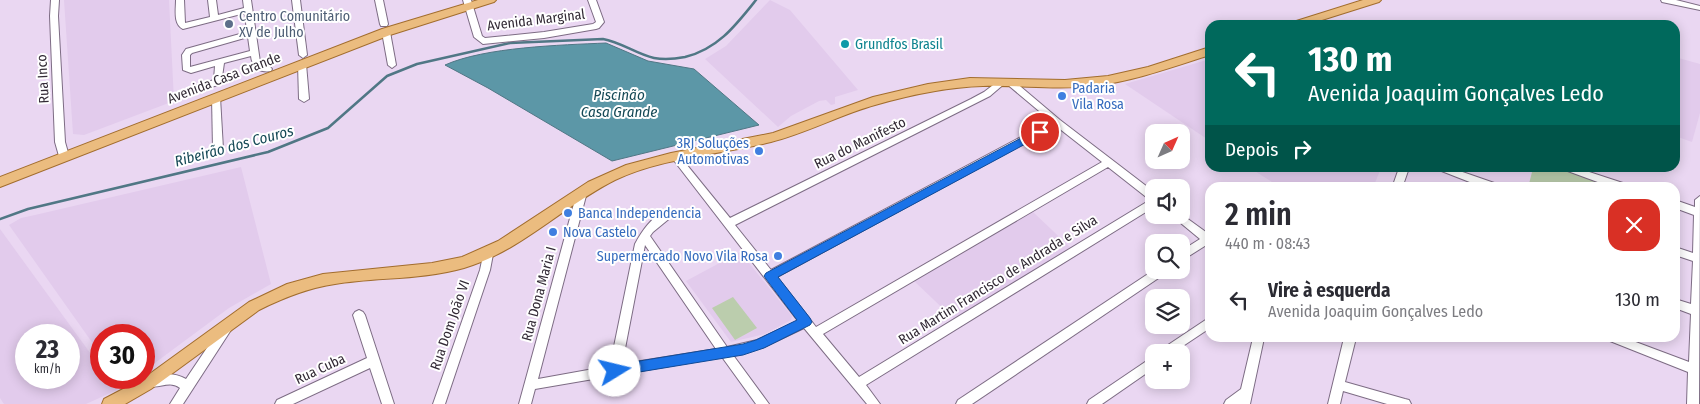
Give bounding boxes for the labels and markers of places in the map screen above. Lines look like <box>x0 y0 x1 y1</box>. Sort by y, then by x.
place label: Centro Comunitário XV de Julho <box>239 8 350 41</box>
marker: Centro Comunitário XV de Julho <box>223 18 235 30</box>
place label: Grundfos Brasil <box>855 36 943 53</box>
marker: Grundfos Brasil <box>839 38 851 50</box>
place label: Padaria Vila Rosa <box>1072 80 1124 113</box>
marker: Padaria Vila Rosa <box>1056 90 1068 102</box>
pin <box>1019 111 1061 153</box>
place label: 3RJ Soluções Automotivas <box>677 135 749 168</box>
marker: 3RJ Soluções Automotivas <box>753 145 765 157</box>
place label: Banca Independencia <box>578 205 701 222</box>
marker: Banca Independencia <box>562 207 574 219</box>
place label: Nova Castelo <box>563 224 637 241</box>
marker: Nova Castelo <box>547 226 559 238</box>
place label: Supermercado Novo Vila Rosa <box>597 248 768 265</box>
marker: Supermercado Novo Vila Rosa <box>772 250 784 262</box>

